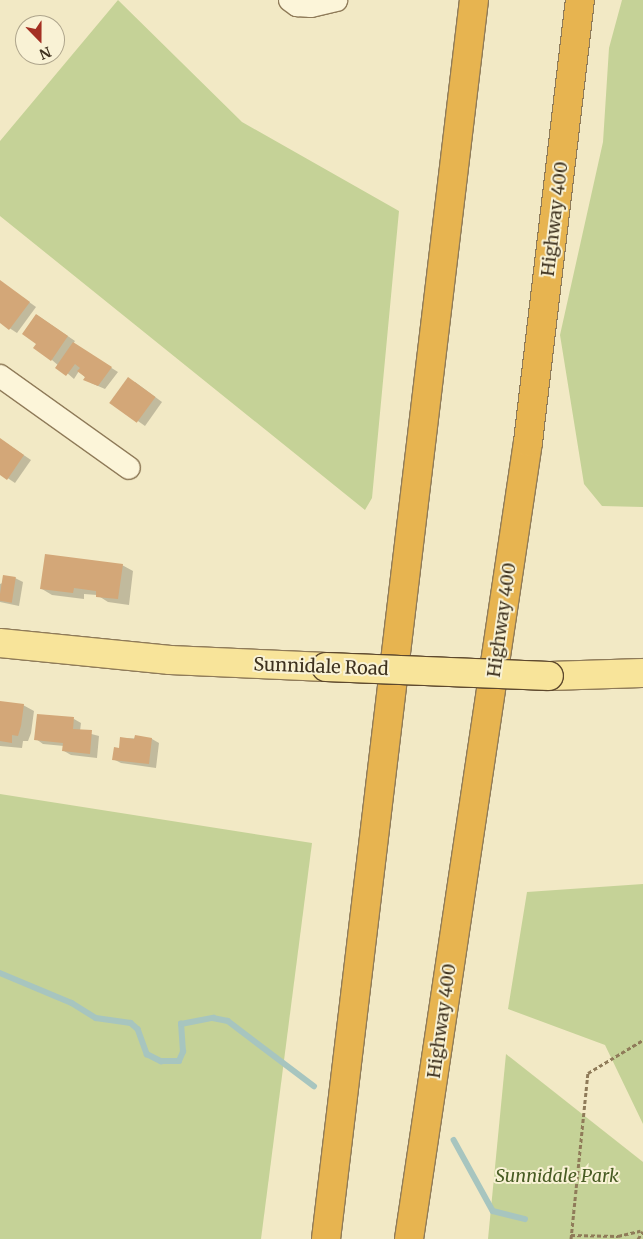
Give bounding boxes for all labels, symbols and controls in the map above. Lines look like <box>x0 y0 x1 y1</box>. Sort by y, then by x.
north arrow <box>15 15 65 65</box>
text: N <box>37 43 54 63</box>
street label: Highway 400 <box>537 160 573 278</box>
street label: Highway 400 <box>483 561 521 679</box>
street label: Sunnidale Road <box>253 654 389 680</box>
street label: Highway 400 <box>423 962 461 1080</box>
park label: Sunnidale Park <box>495 1165 619 1187</box>

